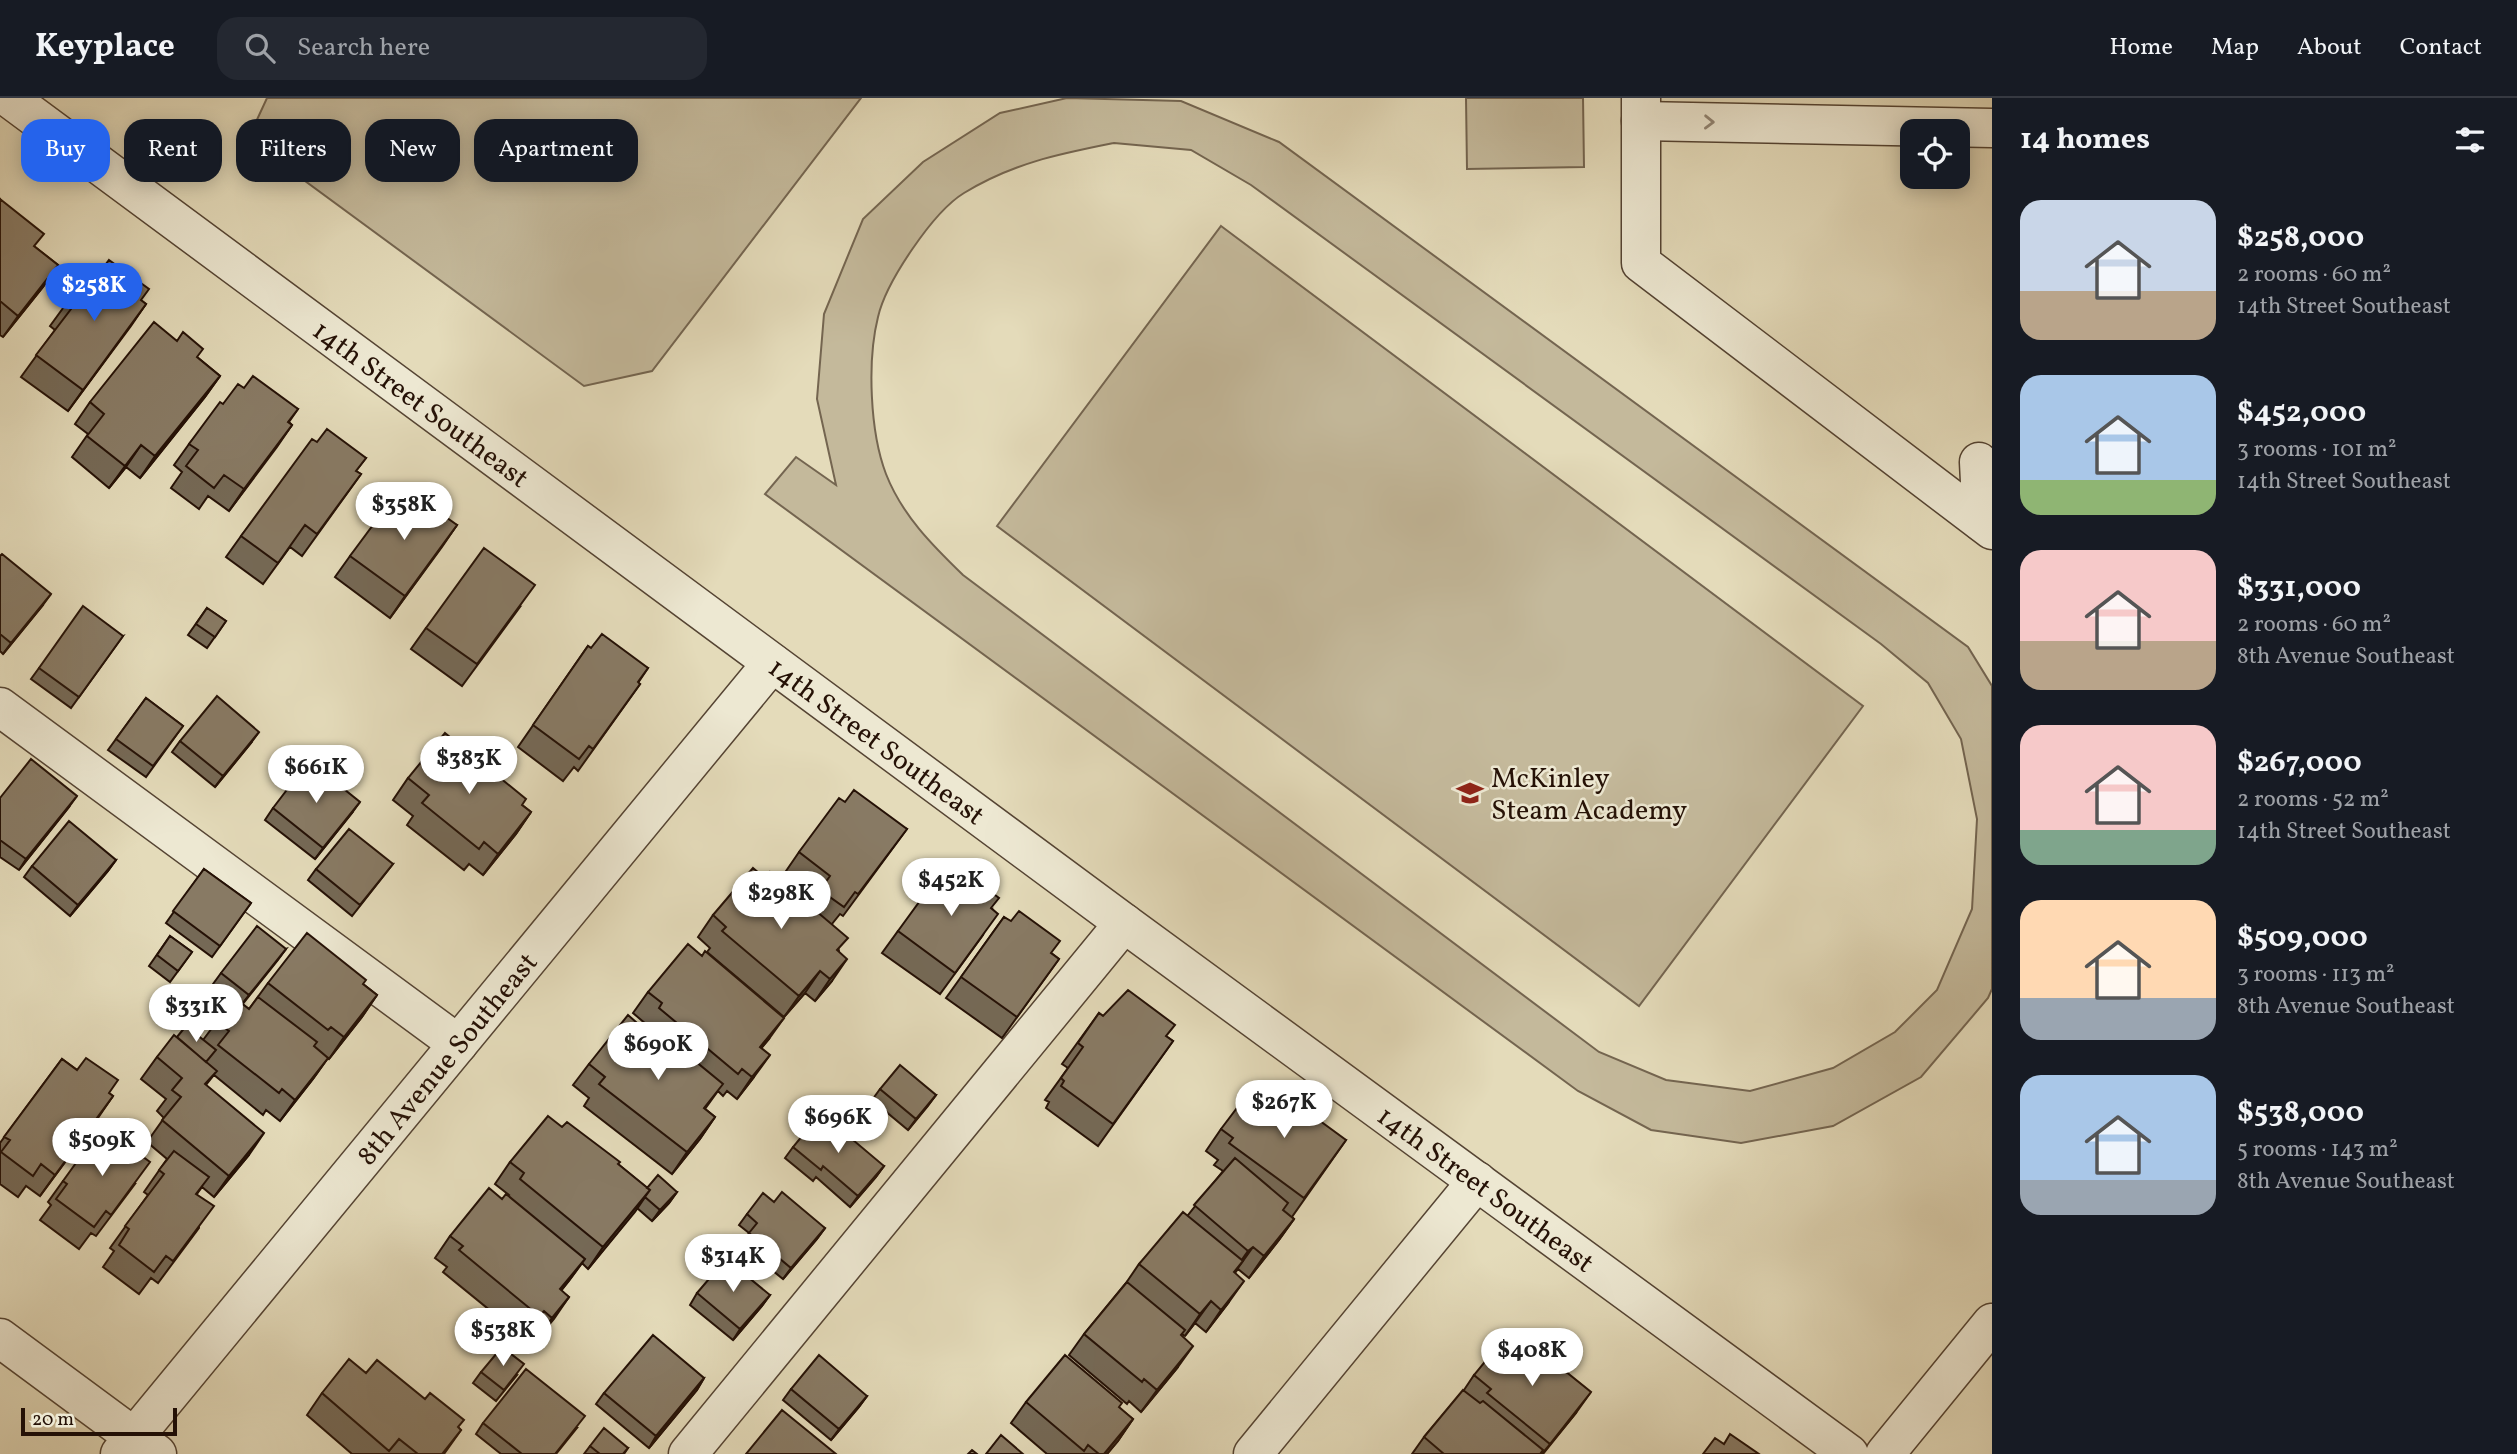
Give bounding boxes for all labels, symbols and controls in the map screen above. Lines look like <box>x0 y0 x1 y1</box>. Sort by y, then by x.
search box <box>217 17 707 80</box>
text: Keyplace <box>35 25 175 71</box>
icon: search <box>241 29 279 67</box>
text: Search here <box>297 30 430 66</box>
text: Home <box>2109 31 2173 65</box>
text: Map <box>2211 31 2259 65</box>
text: About <box>2297 31 2362 65</box>
text: Contact <box>2400 31 2482 65</box>
one-way arrow <box>1705 114 1715 130</box>
chip: Buy <box>21 119 110 182</box>
chip: Rent <box>124 119 222 182</box>
chip: Filters <box>236 119 351 182</box>
chip: New <box>365 119 460 182</box>
chip: Apartment <box>474 119 638 182</box>
map controls <box>1900 119 1970 189</box>
button: locate <box>1900 119 1970 189</box>
text: 14 homes <box>2020 119 2150 161</box>
icon: filters <box>2451 121 2489 159</box>
text: $258,000 <box>2237 217 2364 259</box>
icon: home <box>2076 228 2160 312</box>
text: 2 rooms · 60 m² <box>2237 259 2391 291</box>
pin: $258K <box>45 264 143 323</box>
text: $258K <box>61 270 127 302</box>
text: 14th Street Southeast <box>2237 291 2451 323</box>
street label: 14th Street Southeast <box>304 312 536 498</box>
text: $452,000 <box>2237 392 2366 434</box>
icon: home <box>2076 403 2160 487</box>
text: 3 rooms · 101 m² <box>2237 434 2397 466</box>
text: 14th Street Southeast <box>2237 466 2451 498</box>
pin: $358K <box>355 482 453 542</box>
text: $358K <box>372 489 436 521</box>
text: $331,000 <box>2237 567 2361 609</box>
icon: home <box>2076 578 2160 662</box>
text: 2 rooms · 60 m² <box>2237 609 2391 641</box>
text: 8th Avenue Southeast <box>2237 641 2455 673</box>
street label: 14th Street Southeast <box>759 649 992 836</box>
pin: $383K <box>420 736 518 796</box>
text: $267,000 <box>2237 742 2362 784</box>
text: $383K <box>436 743 502 775</box>
pin: $661K <box>267 746 365 805</box>
text: $661K <box>284 752 348 784</box>
icon: home <box>2076 753 2160 837</box>
place label: McKinley Steam Academy <box>1491 760 1687 831</box>
school or university icon: McKinley Steam Academy <box>1455 778 1485 808</box>
text: 2 rooms · 52 m² <box>2237 784 2389 816</box>
text: 14th Street Southeast <box>2237 816 2451 848</box>
pin: $452K <box>902 858 1000 918</box>
text: $452K <box>918 865 984 897</box>
pin: $298K <box>732 872 830 931</box>
text: $298K <box>748 878 814 910</box>
text: $509,000 <box>2237 917 2368 959</box>
icon: home <box>2076 928 2160 1012</box>
street label: 8th Avenue Southeast <box>349 945 548 1175</box>
text: 3 rooms · 113 m² <box>2237 959 2395 991</box>
pin: $331K <box>147 984 245 1044</box>
text: $331K <box>165 991 227 1023</box>
text: 8th Avenue Southeast <box>2237 991 2455 1023</box>
pin: $690K <box>609 1023 707 1082</box>
text: $690K <box>623 1029 693 1061</box>
pin: $267K <box>1235 1080 1333 1140</box>
text: $267K <box>1251 1087 1317 1119</box>
text: $538,000 <box>2237 1092 2364 1134</box>
pin: $696K <box>789 1096 887 1155</box>
street label: 14th Street Southeast <box>1368 1098 1601 1283</box>
text: $696K <box>804 1102 872 1134</box>
icon: home <box>2076 1103 2160 1187</box>
pin: $509K <box>53 1118 151 1178</box>
text: $509K <box>68 1125 136 1157</box>
text: 5 rooms · 143 m² <box>2237 1134 2398 1166</box>
text: 8th Avenue Southeast <box>2237 1166 2455 1198</box>
pin: $314K <box>684 1234 782 1294</box>
text: $314K <box>701 1241 765 1273</box>
pin: $538K <box>454 1308 552 1368</box>
text: $538K <box>471 1315 535 1347</box>
pin: $408K <box>1483 1328 1581 1388</box>
text: $408K <box>1497 1335 1567 1367</box>
scale bar <box>21 1405 177 1437</box>
text: 20 m <box>32 1407 74 1433</box>

